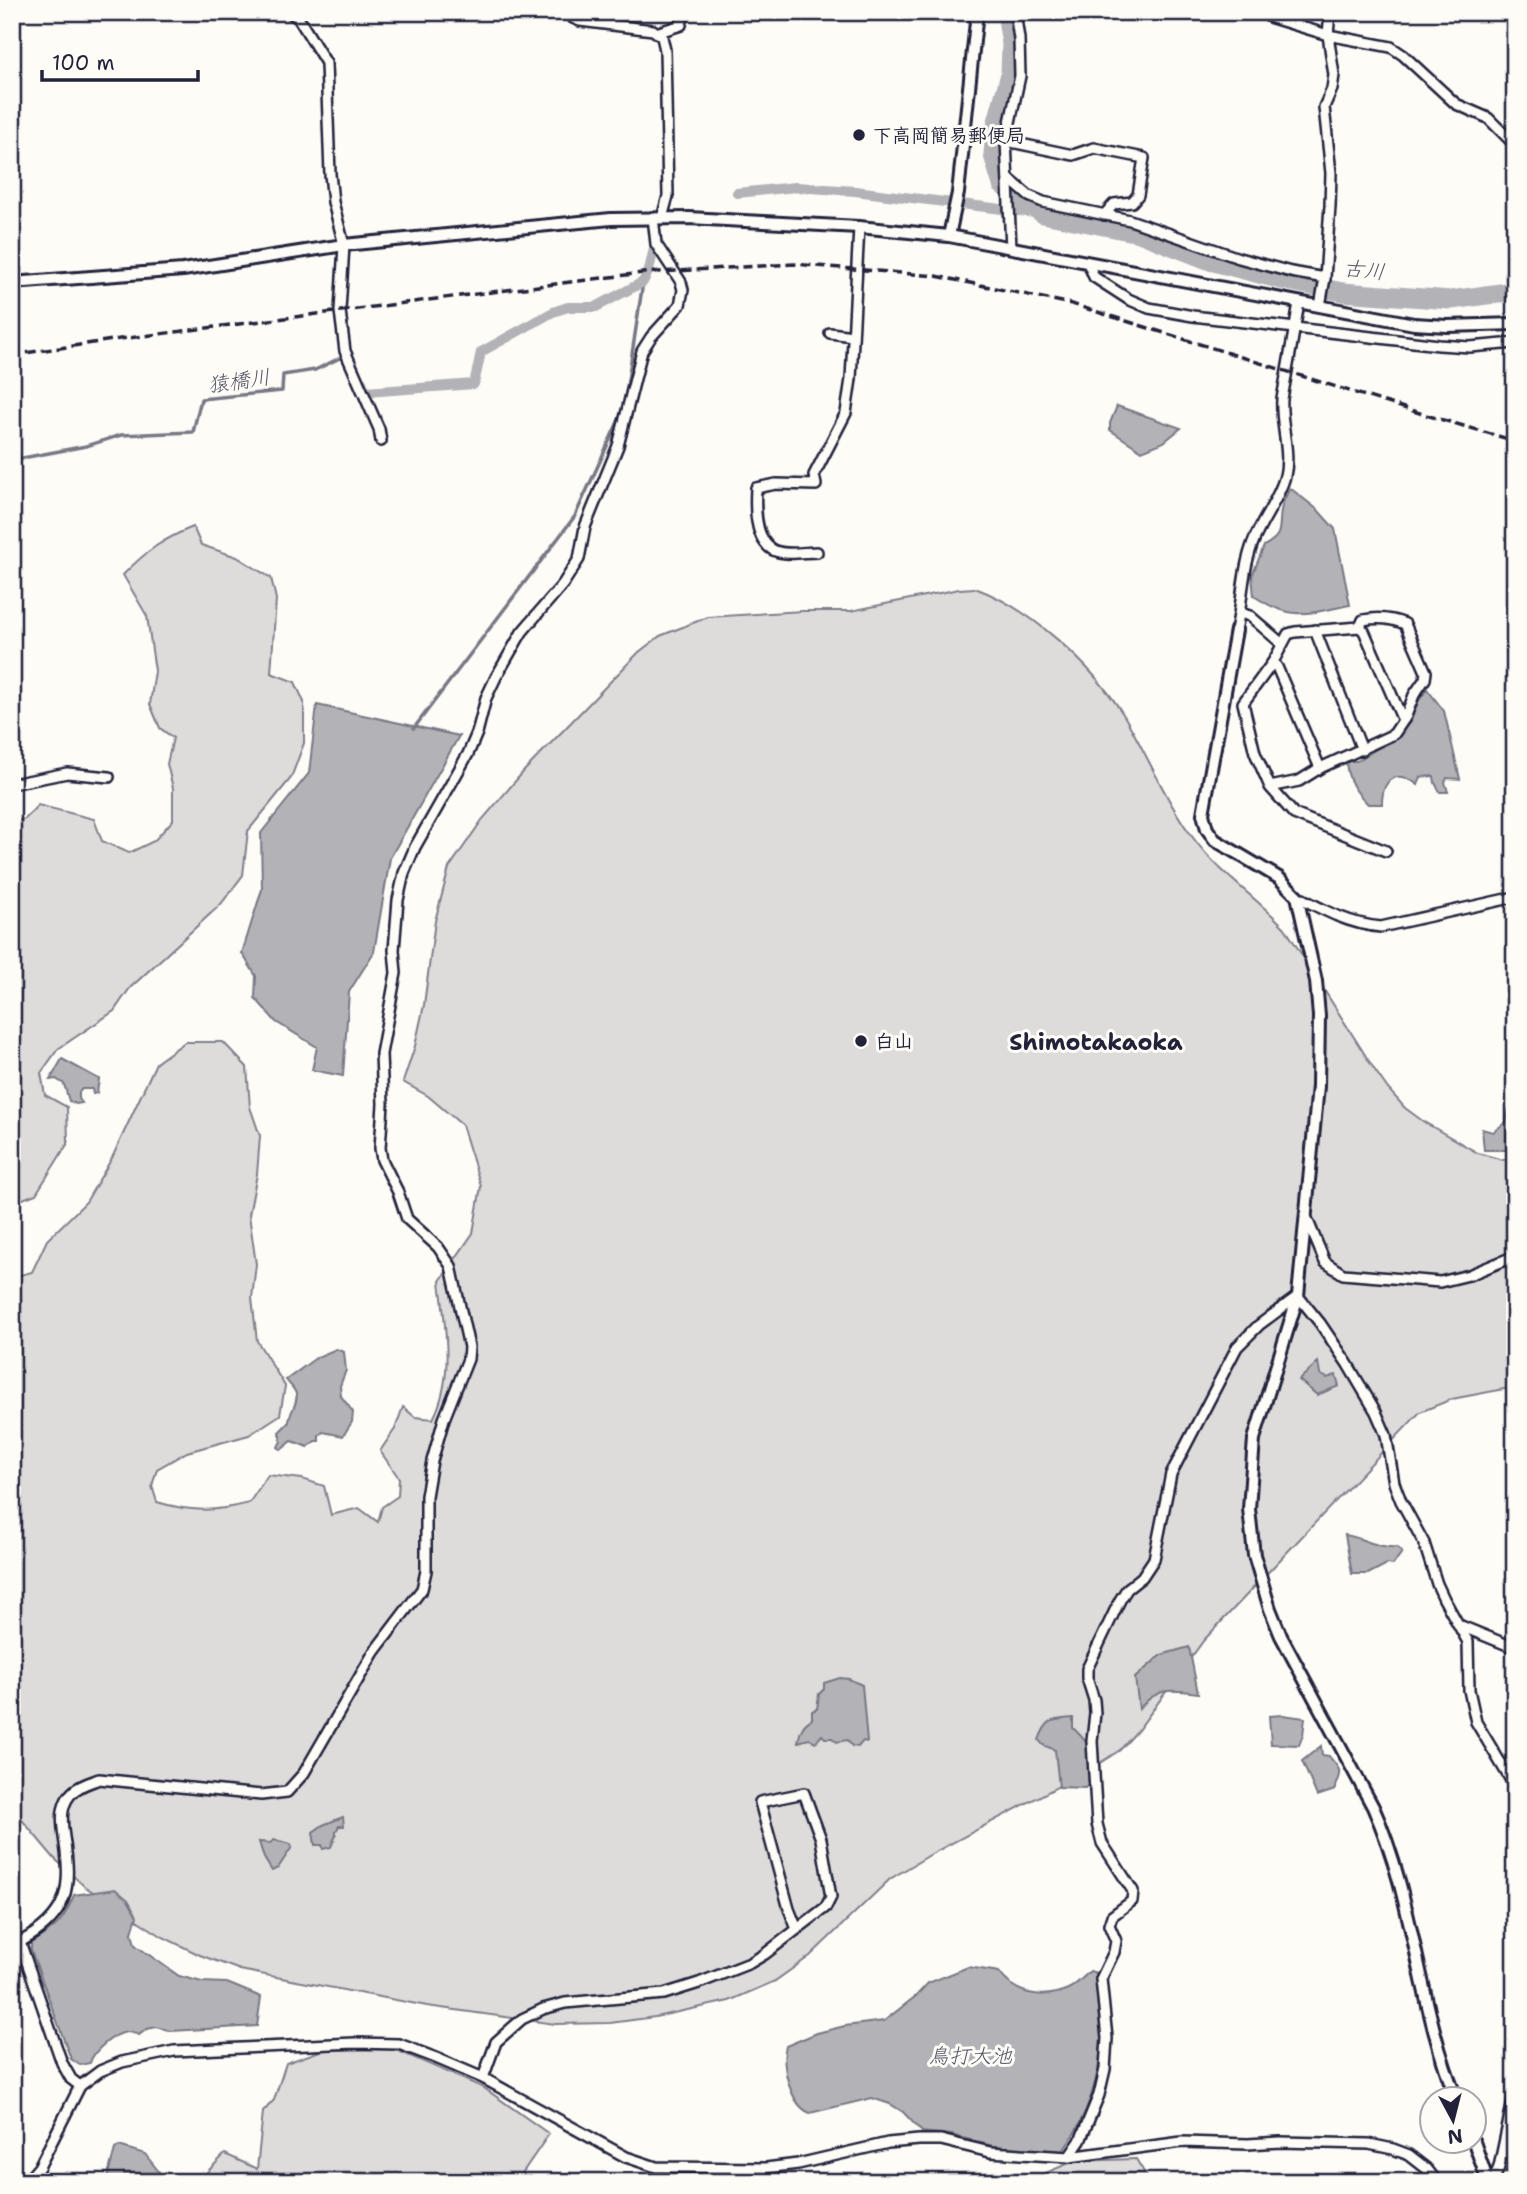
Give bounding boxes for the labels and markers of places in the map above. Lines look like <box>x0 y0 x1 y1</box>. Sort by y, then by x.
place label: 下高岡簡易郵便局 <box>873 123 1025 148</box>
marker: 下高岡簡易郵便局 <box>851 127 867 143</box>
place label: 白山 <box>875 1029 913 1054</box>
marker: 白山 <box>853 1033 869 1049</box>

